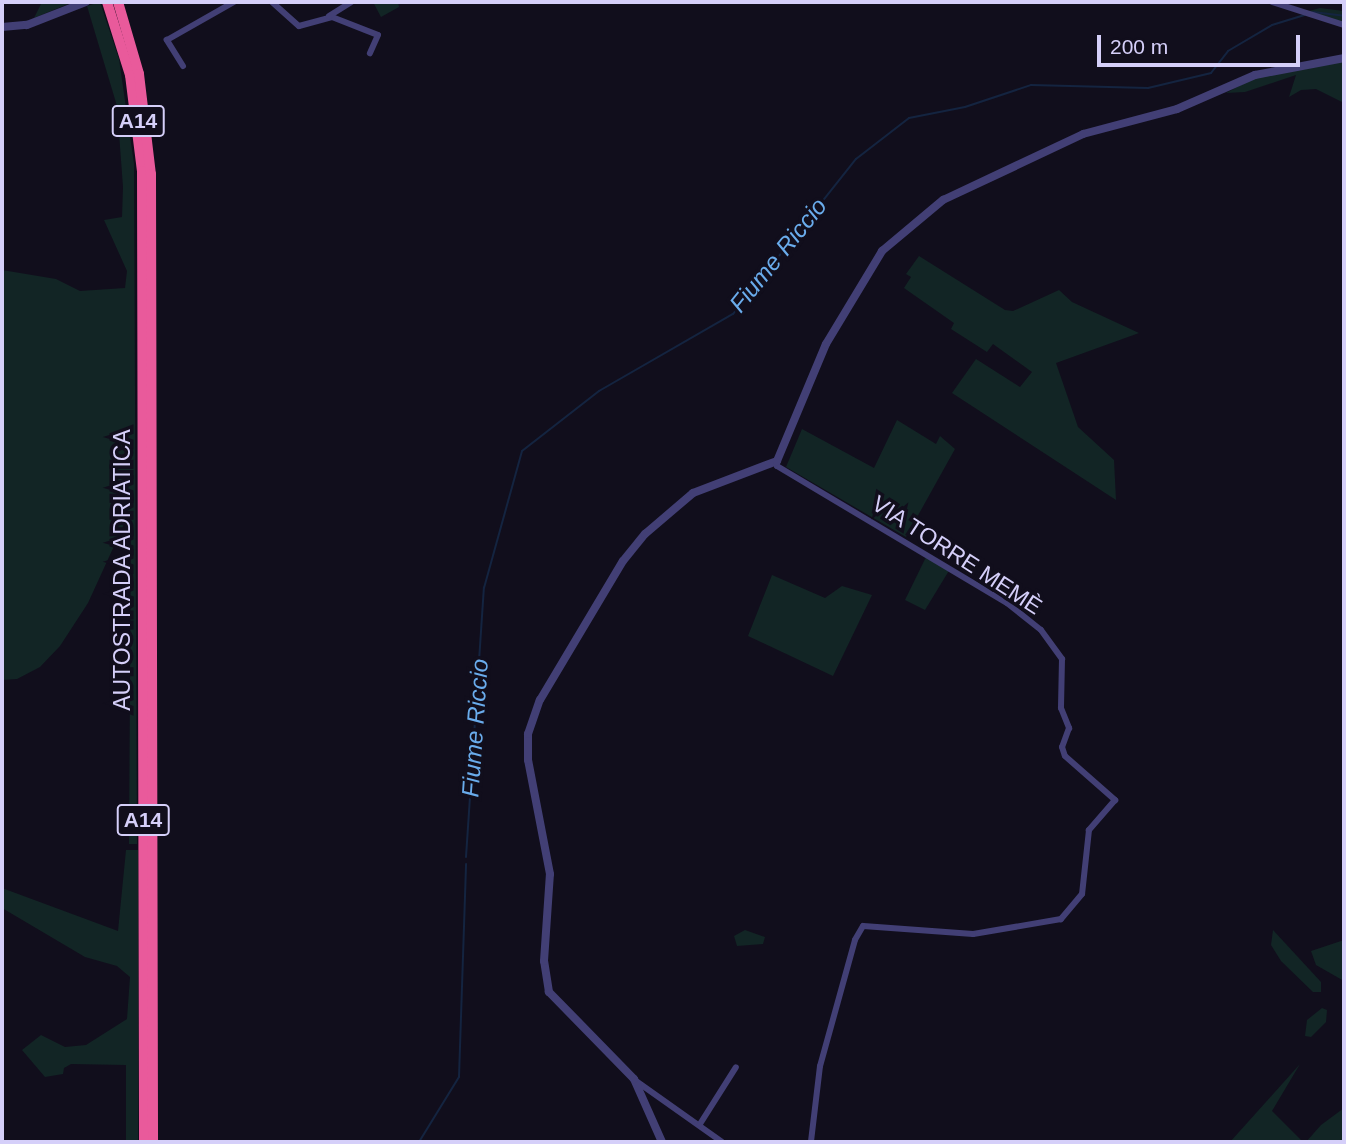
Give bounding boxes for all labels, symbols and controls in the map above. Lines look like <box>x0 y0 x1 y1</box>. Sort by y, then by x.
scale bar <box>1101 21 1304 65</box>
text: 200 m <box>1110 35 1168 58</box>
road number: A14 <box>110 104 166 138</box>
water label: Fiume Riccio <box>723 192 833 318</box>
street label: AUTOSTRADA ADRIATICA <box>108 428 136 712</box>
street label: VIA TORRE MEMÈ <box>866 489 1048 621</box>
water label: Fiume Riccio <box>456 658 494 798</box>
road number: A14 <box>115 802 171 838</box>

